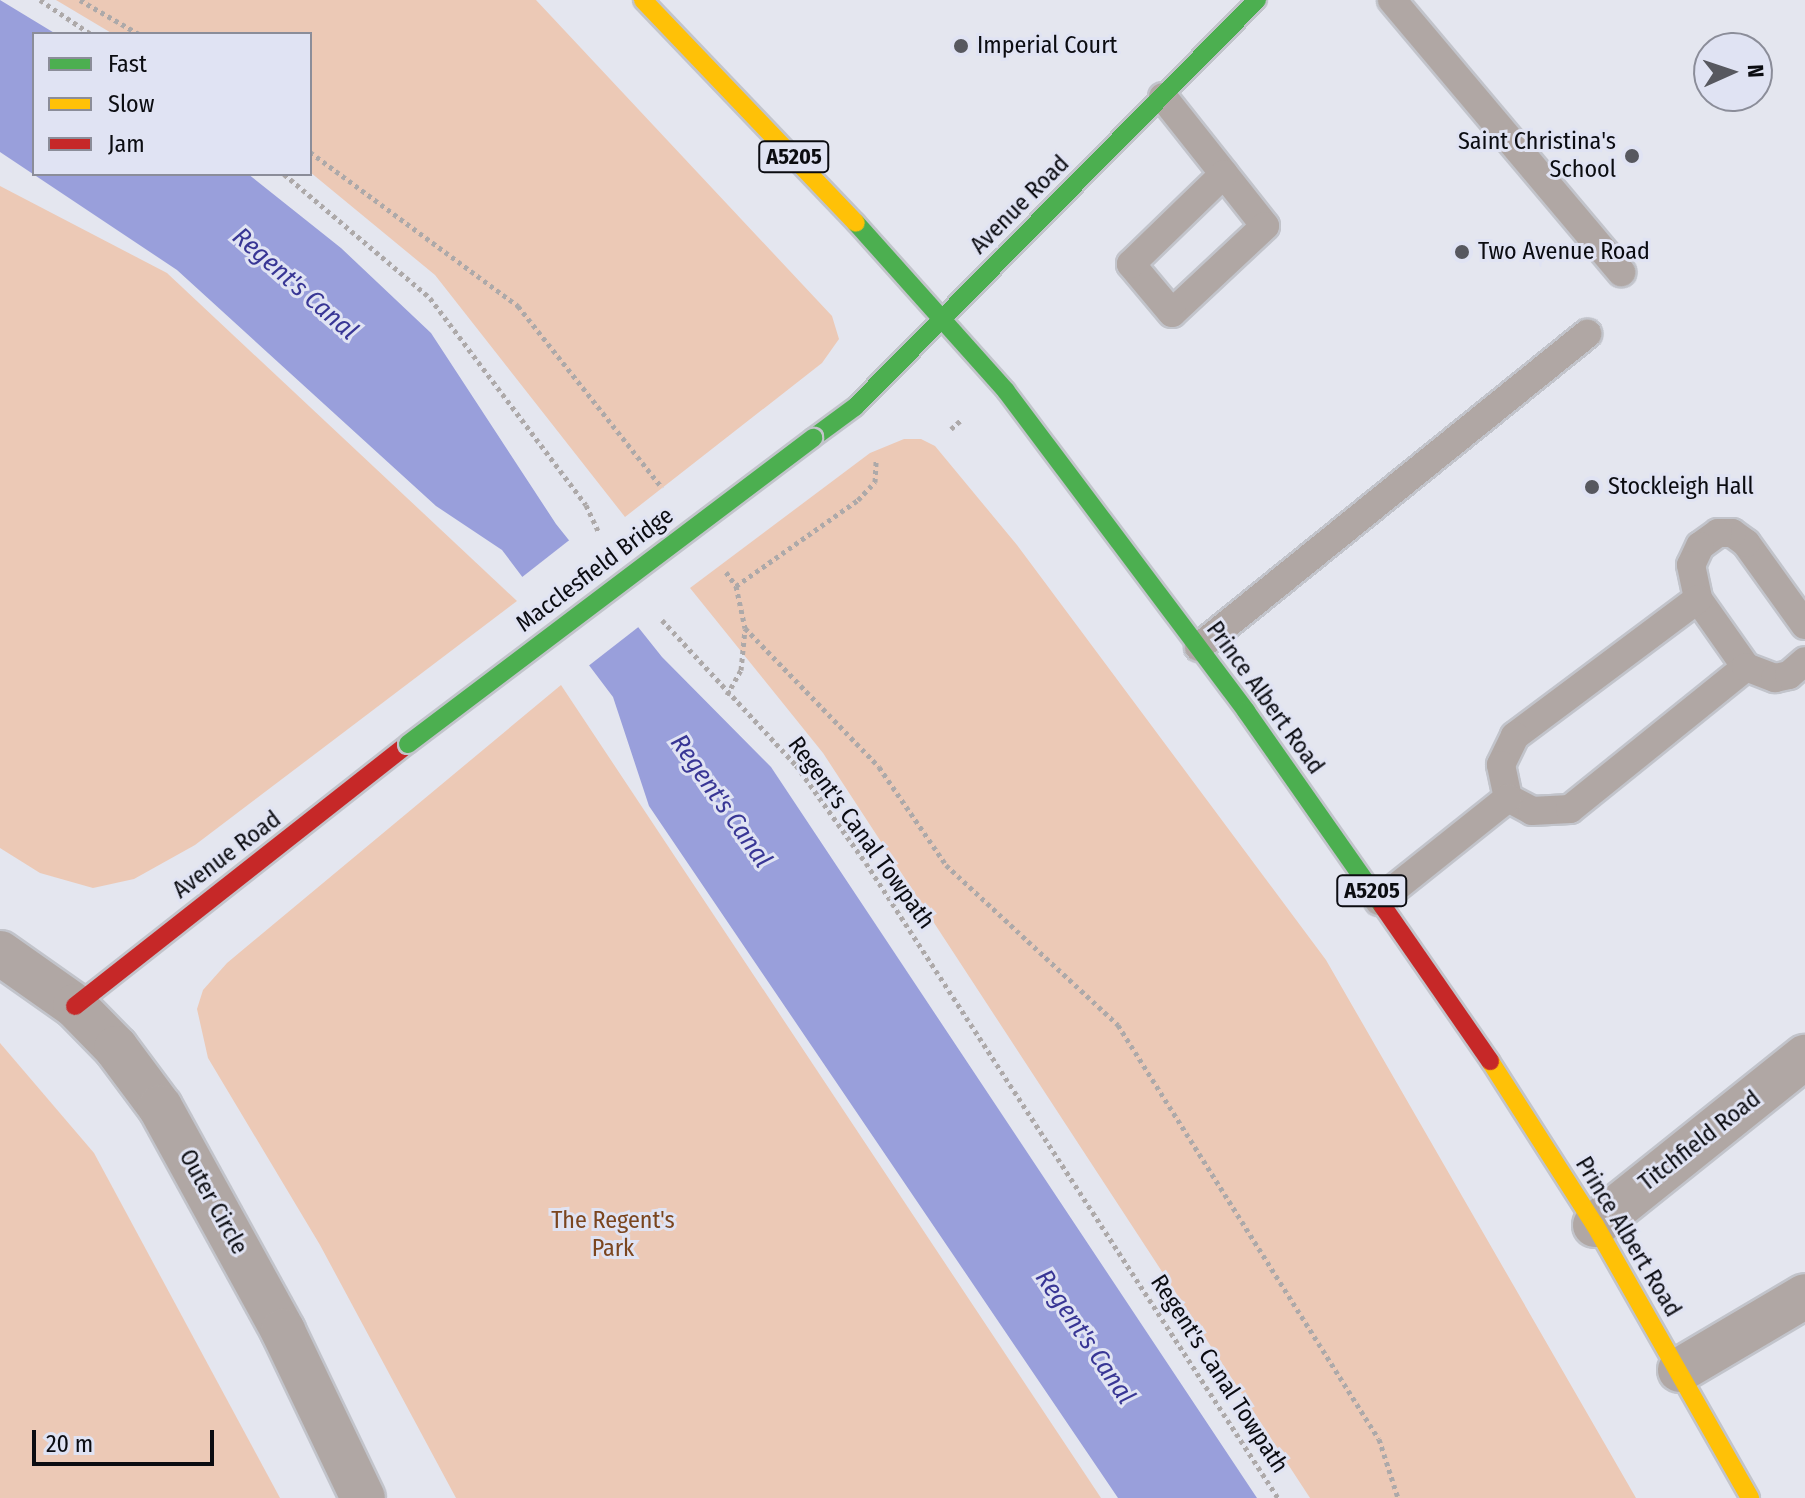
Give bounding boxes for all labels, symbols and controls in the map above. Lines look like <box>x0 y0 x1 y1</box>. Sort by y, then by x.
legend <box>32 32 312 176</box>
place label: Imperial Court <box>977 32 1117 60</box>
north arrow <box>1693 32 1773 112</box>
marker: Imperial Court <box>952 37 970 55</box>
text: Fast <box>108 50 147 78</box>
text: N <box>1742 64 1769 78</box>
text: Slow <box>108 90 154 118</box>
place label: Saint Christina's School <box>1458 128 1616 184</box>
text: Jam <box>108 130 145 158</box>
road number: A5205 <box>758 139 830 175</box>
marker: Saint Christina's School <box>1623 147 1641 165</box>
street label: Avenue Road <box>965 150 1075 260</box>
water label: Regent's Canal <box>226 221 364 347</box>
place label: Two Avenue Road <box>1478 238 1650 266</box>
marker: Two Avenue Road <box>1453 243 1471 261</box>
place label: Stockleigh Hall <box>1608 473 1754 501</box>
marker: Stockleigh Hall <box>1583 478 1601 496</box>
street label: Macclesfield Bridge <box>511 501 679 639</box>
street label: Prince Albert Road <box>1200 616 1330 780</box>
water label: Regent's Canal <box>664 728 778 874</box>
street label: Regent's Canal Towpath <box>782 731 940 935</box>
street label: Avenue Road <box>167 805 287 905</box>
road number: A5205 <box>1336 873 1408 909</box>
street label: Titchfield Road <box>1633 1085 1767 1197</box>
street label: Outer Circle <box>172 1145 254 1259</box>
street label: Prince Albert Road <box>1569 1152 1687 1322</box>
park label: The Regent's Park <box>551 1207 675 1263</box>
water label: Regent's Canal <box>1029 1264 1141 1410</box>
street label: Regent's Canal Towpath <box>1144 1269 1294 1479</box>
scale bar <box>36 1414 218 1464</box>
text: 20 m <box>46 1430 93 1458</box>

